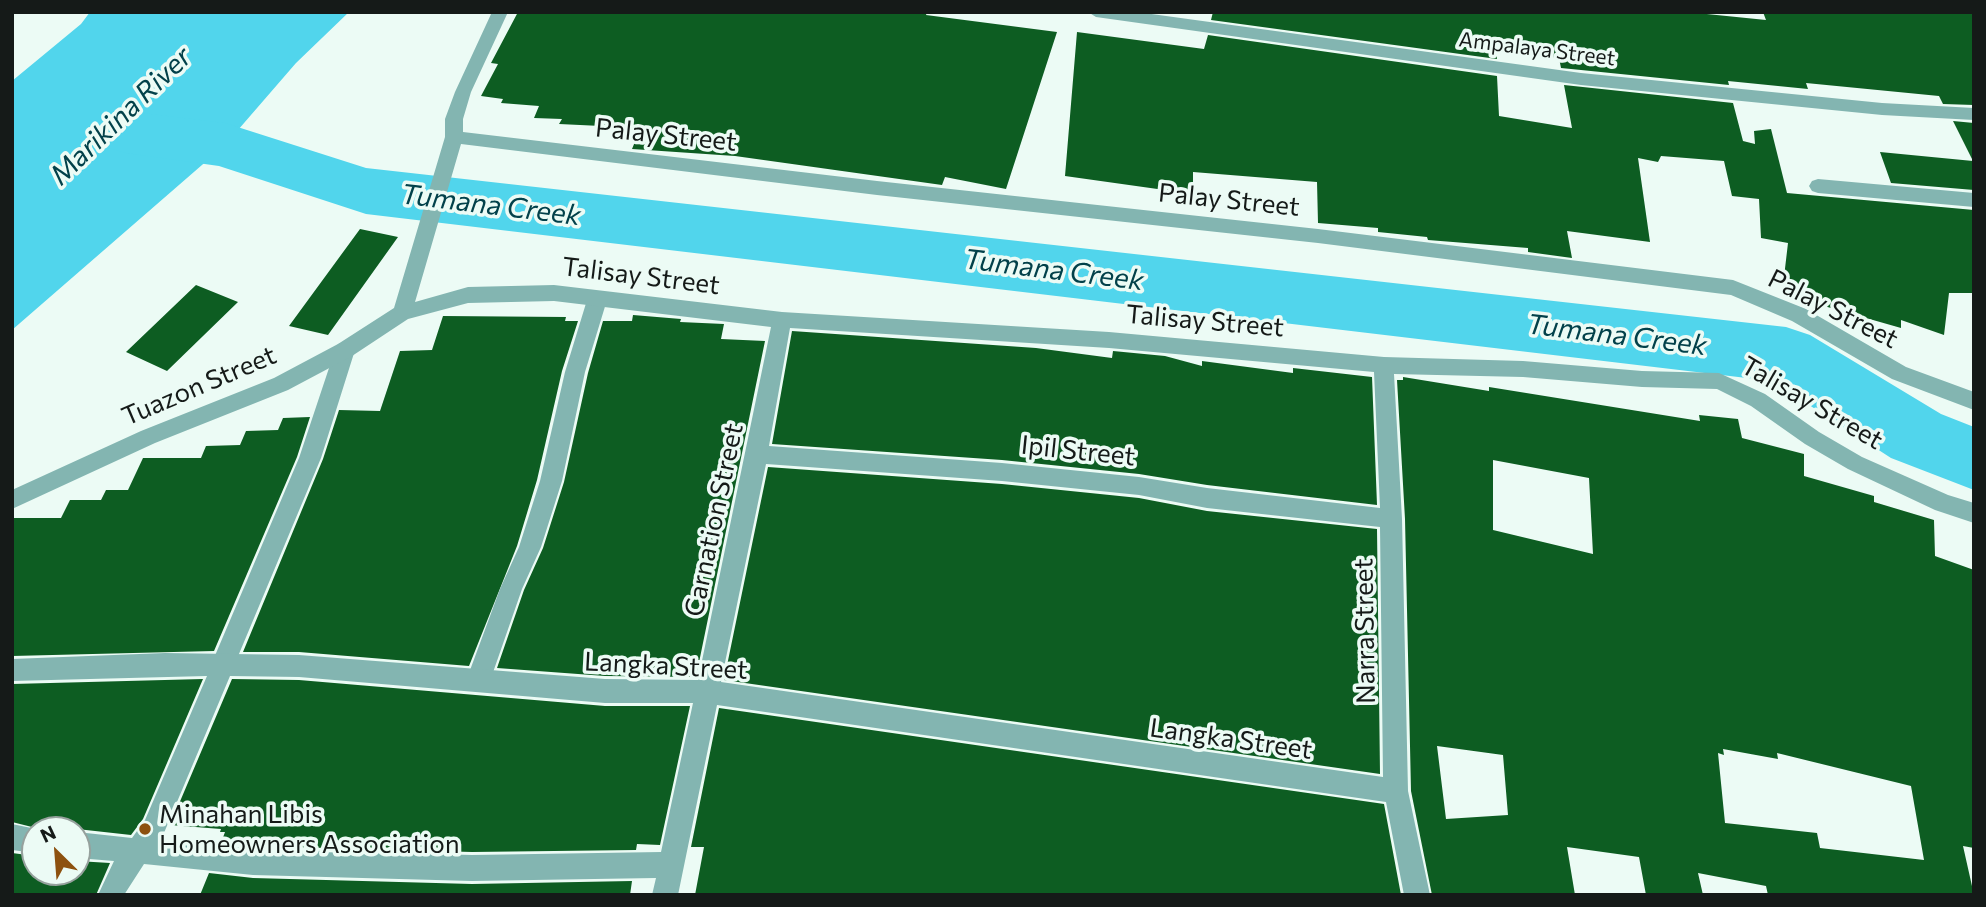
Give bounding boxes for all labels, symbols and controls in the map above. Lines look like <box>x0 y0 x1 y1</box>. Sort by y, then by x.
street label: Ampalaya Street <box>1457 27 1617 71</box>
water label: Marikina River <box>43 40 199 192</box>
street label: Palay Street <box>594 112 738 158</box>
water label: Tumana Creek <box>399 177 583 233</box>
street label: Palay Street <box>1157 177 1301 223</box>
water label: Tumana Creek <box>962 242 1146 298</box>
street label: Talisay Street <box>561 251 721 301</box>
street label: Palay Street <box>1763 263 1903 355</box>
street label: Talisay Street <box>1125 299 1285 343</box>
water label: Tumana Creek <box>1525 307 1709 363</box>
street label: Tuazon Street <box>117 340 281 432</box>
street label: Talisay Street <box>1736 350 1888 456</box>
street label: Carnation Street <box>678 421 750 619</box>
street label: Ipil Street <box>1019 430 1137 472</box>
street label: Narra Street <box>1348 558 1382 704</box>
street label: Langka Street <box>583 646 749 686</box>
street label: Langka Street <box>1148 712 1314 766</box>
place label: Minahan Libis Homeowners Association <box>159 798 460 860</box>
north arrow <box>21 816 91 886</box>
text: N <box>36 820 59 847</box>
marker: Minahan Libis Homeowners Association <box>137 821 153 837</box>

